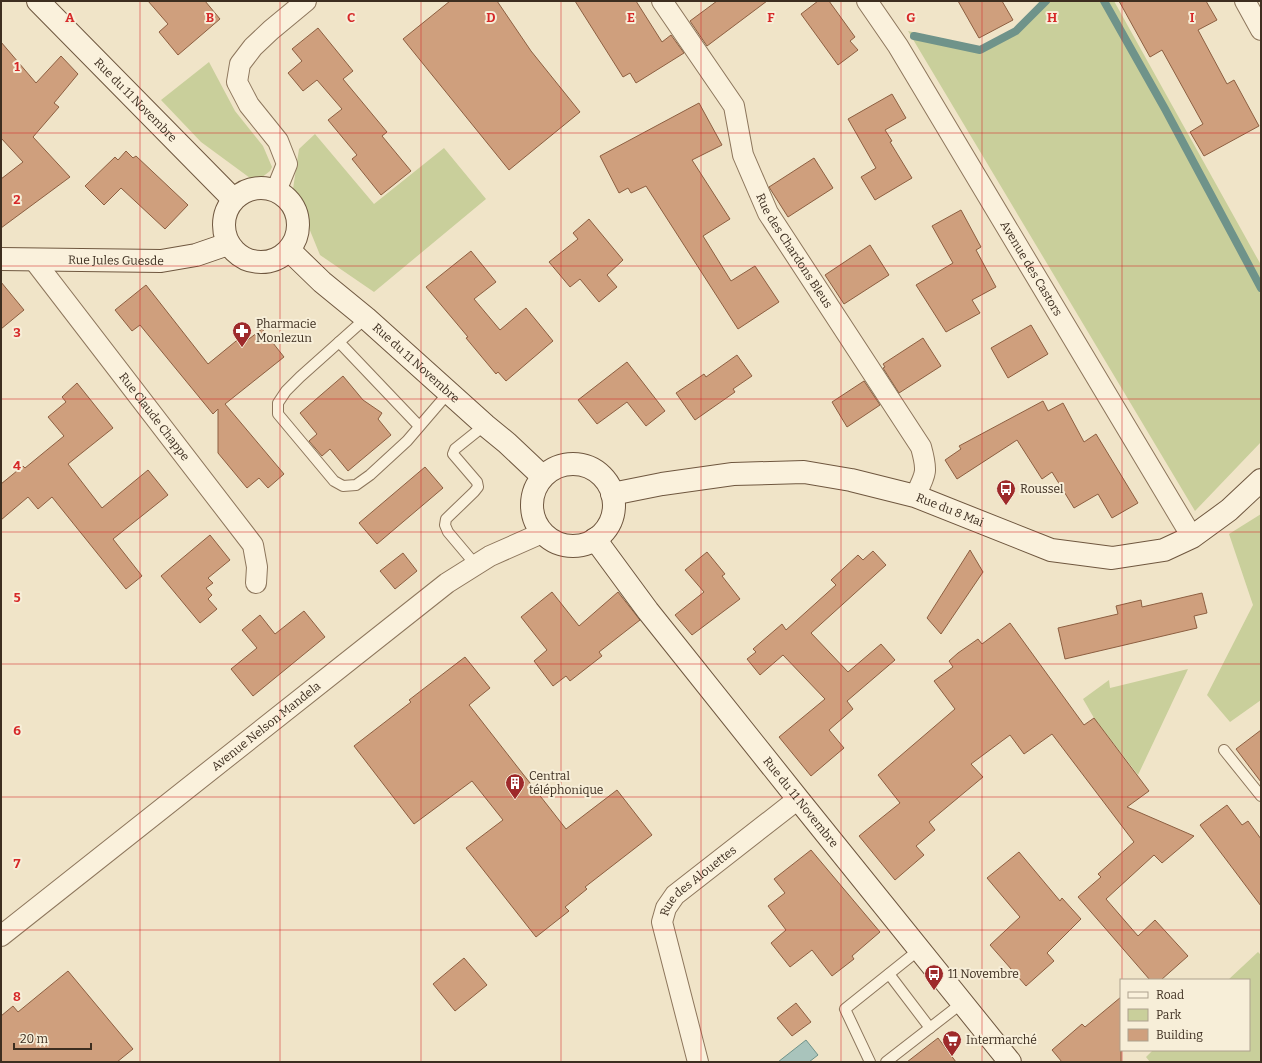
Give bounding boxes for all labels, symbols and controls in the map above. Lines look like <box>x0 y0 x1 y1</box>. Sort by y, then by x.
text: A <box>65 10 75 25</box>
text: B <box>206 10 214 25</box>
text: C <box>347 10 355 25</box>
text: D <box>486 10 496 25</box>
text: E <box>627 10 635 25</box>
text: F <box>767 10 775 25</box>
text: G <box>906 10 916 25</box>
text: H <box>1047 10 1057 25</box>
text: I <box>1190 10 1195 25</box>
street label: Rue du 11 Novembre <box>91 55 180 145</box>
text: 1 <box>14 59 20 74</box>
street label: Rue des Chardons Bleus <box>753 191 835 311</box>
text: 2 <box>13 192 21 207</box>
street label: Avenue des Castors <box>997 218 1065 319</box>
street label: Rue Jules Guesde <box>68 253 164 268</box>
place label: Pharmacie Monlezun <box>256 317 316 345</box>
pharmacy icon: Pharmacie Monlezun <box>231 320 253 348</box>
street label: Rue du 11 Novembre <box>370 320 462 406</box>
text: 3 <box>13 325 21 340</box>
street label: Rue Claude Chappe <box>116 370 193 464</box>
text: 4 <box>13 458 21 473</box>
bus stop icon: Roussel <box>995 478 1017 506</box>
place label: Roussel <box>1020 482 1064 496</box>
street label: Rue du 8 Mai <box>914 490 986 530</box>
text: 5 <box>13 590 21 605</box>
street label: Avenue Nelson Mandela <box>209 679 324 774</box>
text: 6 <box>13 723 21 738</box>
street label: Rue du 11 Novembre <box>760 754 841 850</box>
place label: Central téléphonique <box>529 769 603 797</box>
building icon: Central téléphonique <box>504 772 526 800</box>
street label: Rue des Alouettes <box>657 843 739 918</box>
text: 7 <box>14 856 21 871</box>
bus stop icon: 11 Novembre <box>923 963 945 991</box>
place label: 11 Novembre <box>948 967 1019 981</box>
legend <box>1120 979 1250 1051</box>
text: Road <box>1156 988 1184 1002</box>
text: 8 <box>13 989 21 1004</box>
text: Park <box>1156 1008 1182 1022</box>
scale bar <box>14 1025 91 1051</box>
text: Building <box>1156 1028 1203 1042</box>
supermarket icon: Intermarché <box>941 1029 963 1057</box>
text: 20 m <box>20 1032 49 1046</box>
place label: Intermarché <box>966 1033 1037 1047</box>

